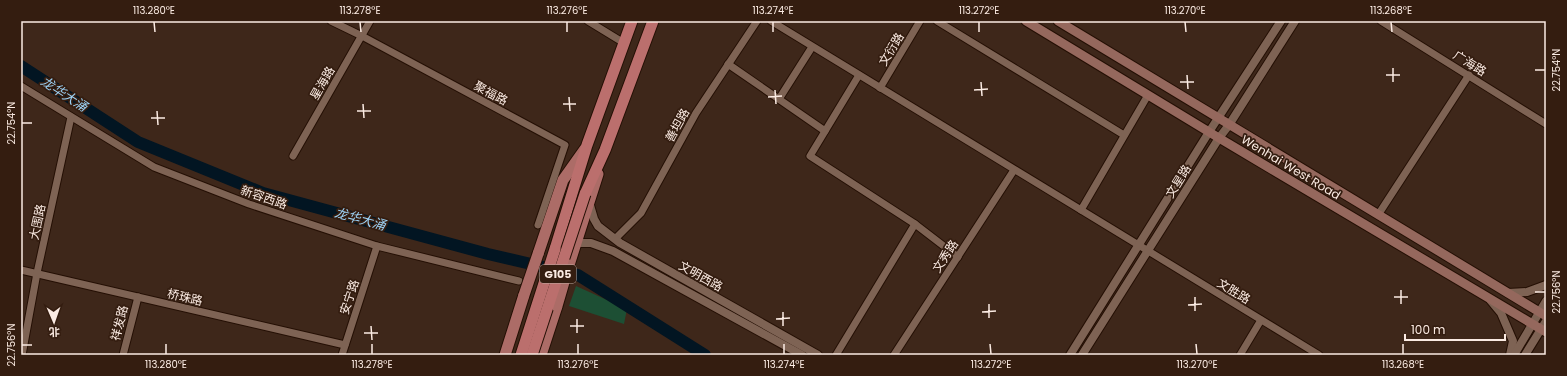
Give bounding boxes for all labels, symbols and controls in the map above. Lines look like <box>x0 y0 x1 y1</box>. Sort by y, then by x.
text: 113.280°E <box>133 3 175 18</box>
text: 113.278°E <box>339 3 381 18</box>
text: 113.276°E <box>546 3 588 18</box>
text: 113.274°E <box>752 3 794 18</box>
text: 113.272°E <box>959 3 999 18</box>
text: 113.270°E <box>1164 3 1206 18</box>
text: 113.268°E <box>1370 3 1412 18</box>
street label: 文衍路 <box>874 29 908 69</box>
street label: 广海路 <box>1450 46 1490 80</box>
text: 22.754°N <box>1549 49 1564 91</box>
street label: 星海路 <box>306 63 338 103</box>
water label: 龙华大涌 <box>37 72 93 117</box>
street label: 聚福路 <box>471 77 511 109</box>
text: 22.754°N <box>4 102 19 144</box>
street label: 善坦路 <box>661 105 693 145</box>
street label: Wenhai West Road <box>1238 131 1344 203</box>
street label: 文星路 <box>1161 161 1195 201</box>
street label: 新容西路 <box>239 181 289 213</box>
street label: 大围路 <box>25 203 49 241</box>
water label: 龙华大涌 <box>332 203 389 235</box>
street label: 文秀路 <box>928 236 962 276</box>
street label: 文明西路 <box>676 257 726 295</box>
road number: G105 <box>540 265 576 283</box>
text: 22.756°N <box>1549 271 1564 313</box>
street label: 文胜路 <box>1214 274 1254 308</box>
street label: 安宁路 <box>335 277 363 317</box>
street label: 桥珠路 <box>166 285 204 309</box>
north arrow <box>34 302 74 342</box>
street label: 祥发路 <box>106 303 132 343</box>
scale bar <box>1405 316 1505 342</box>
text: 100 m <box>1411 321 1445 338</box>
text: 22.756°N <box>4 324 19 366</box>
text: 北 <box>49 324 60 340</box>
text: 113.280°E <box>145 357 187 372</box>
text: 113.278°E <box>351 357 393 372</box>
text: 113.276°E <box>557 357 599 372</box>
text: 113.274°E <box>763 357 805 372</box>
text: 113.272°E <box>971 357 1011 372</box>
text: 113.270°E <box>1176 357 1218 372</box>
text: 113.268°E <box>1382 357 1424 372</box>

